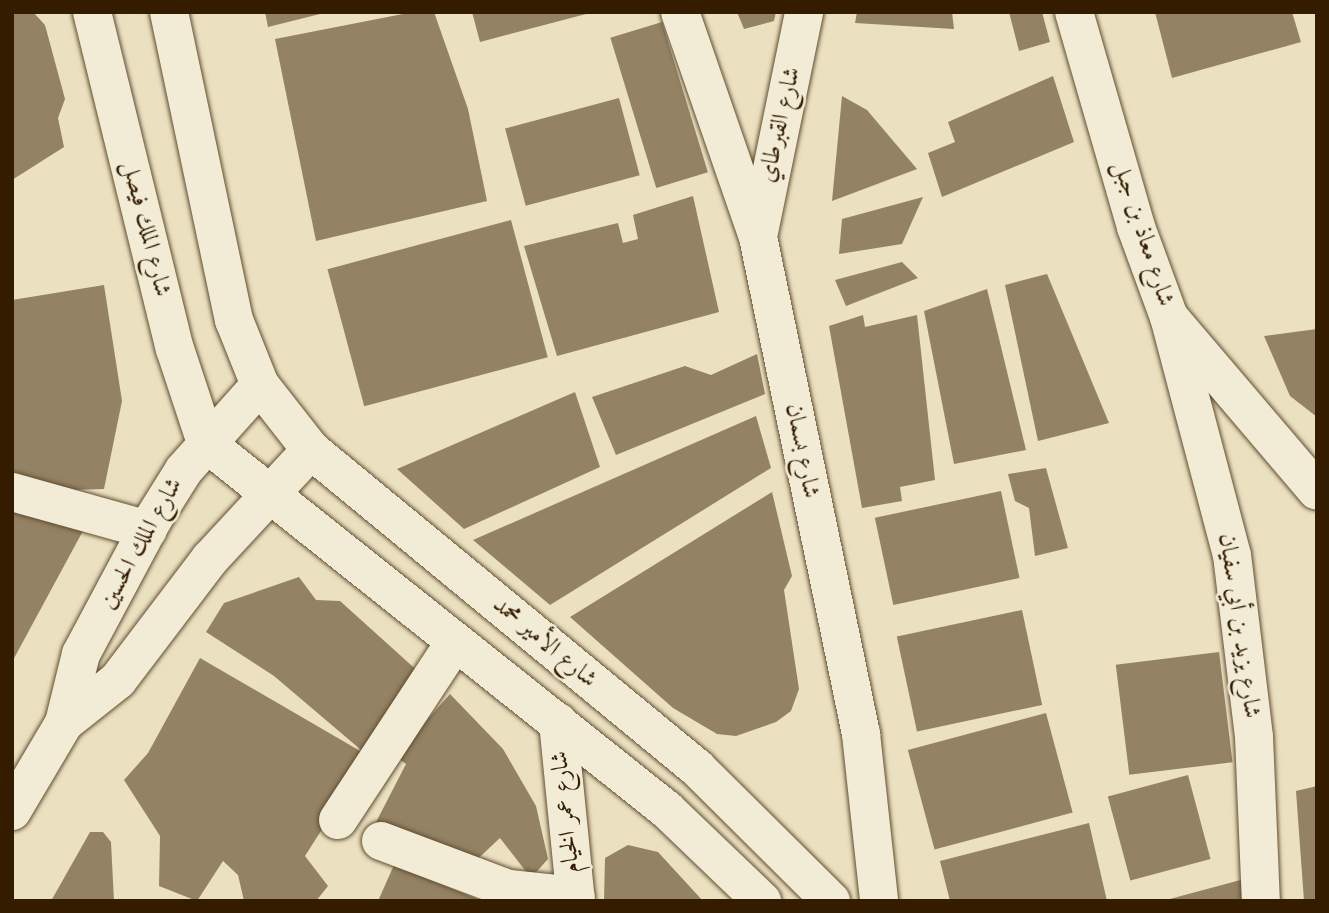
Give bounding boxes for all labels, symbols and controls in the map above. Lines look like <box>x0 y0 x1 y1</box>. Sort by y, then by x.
street label: شارع القبرطاي <box>754 65 808 185</box>
street label: شارع الملك فيصل <box>114 158 176 300</box>
street label: شارع معاذ بن جبل <box>1105 158 1179 310</box>
street label: شارع بسمان <box>778 401 824 501</box>
street label: شارع الملك الحسين <box>94 473 190 615</box>
street label: شارع يزيد بن أبي سفيان <box>1211 532 1265 720</box>
street label: شارع الأمير محمد <box>486 591 602 695</box>
street label: شارع عمر الخيام <box>546 749 588 875</box>

